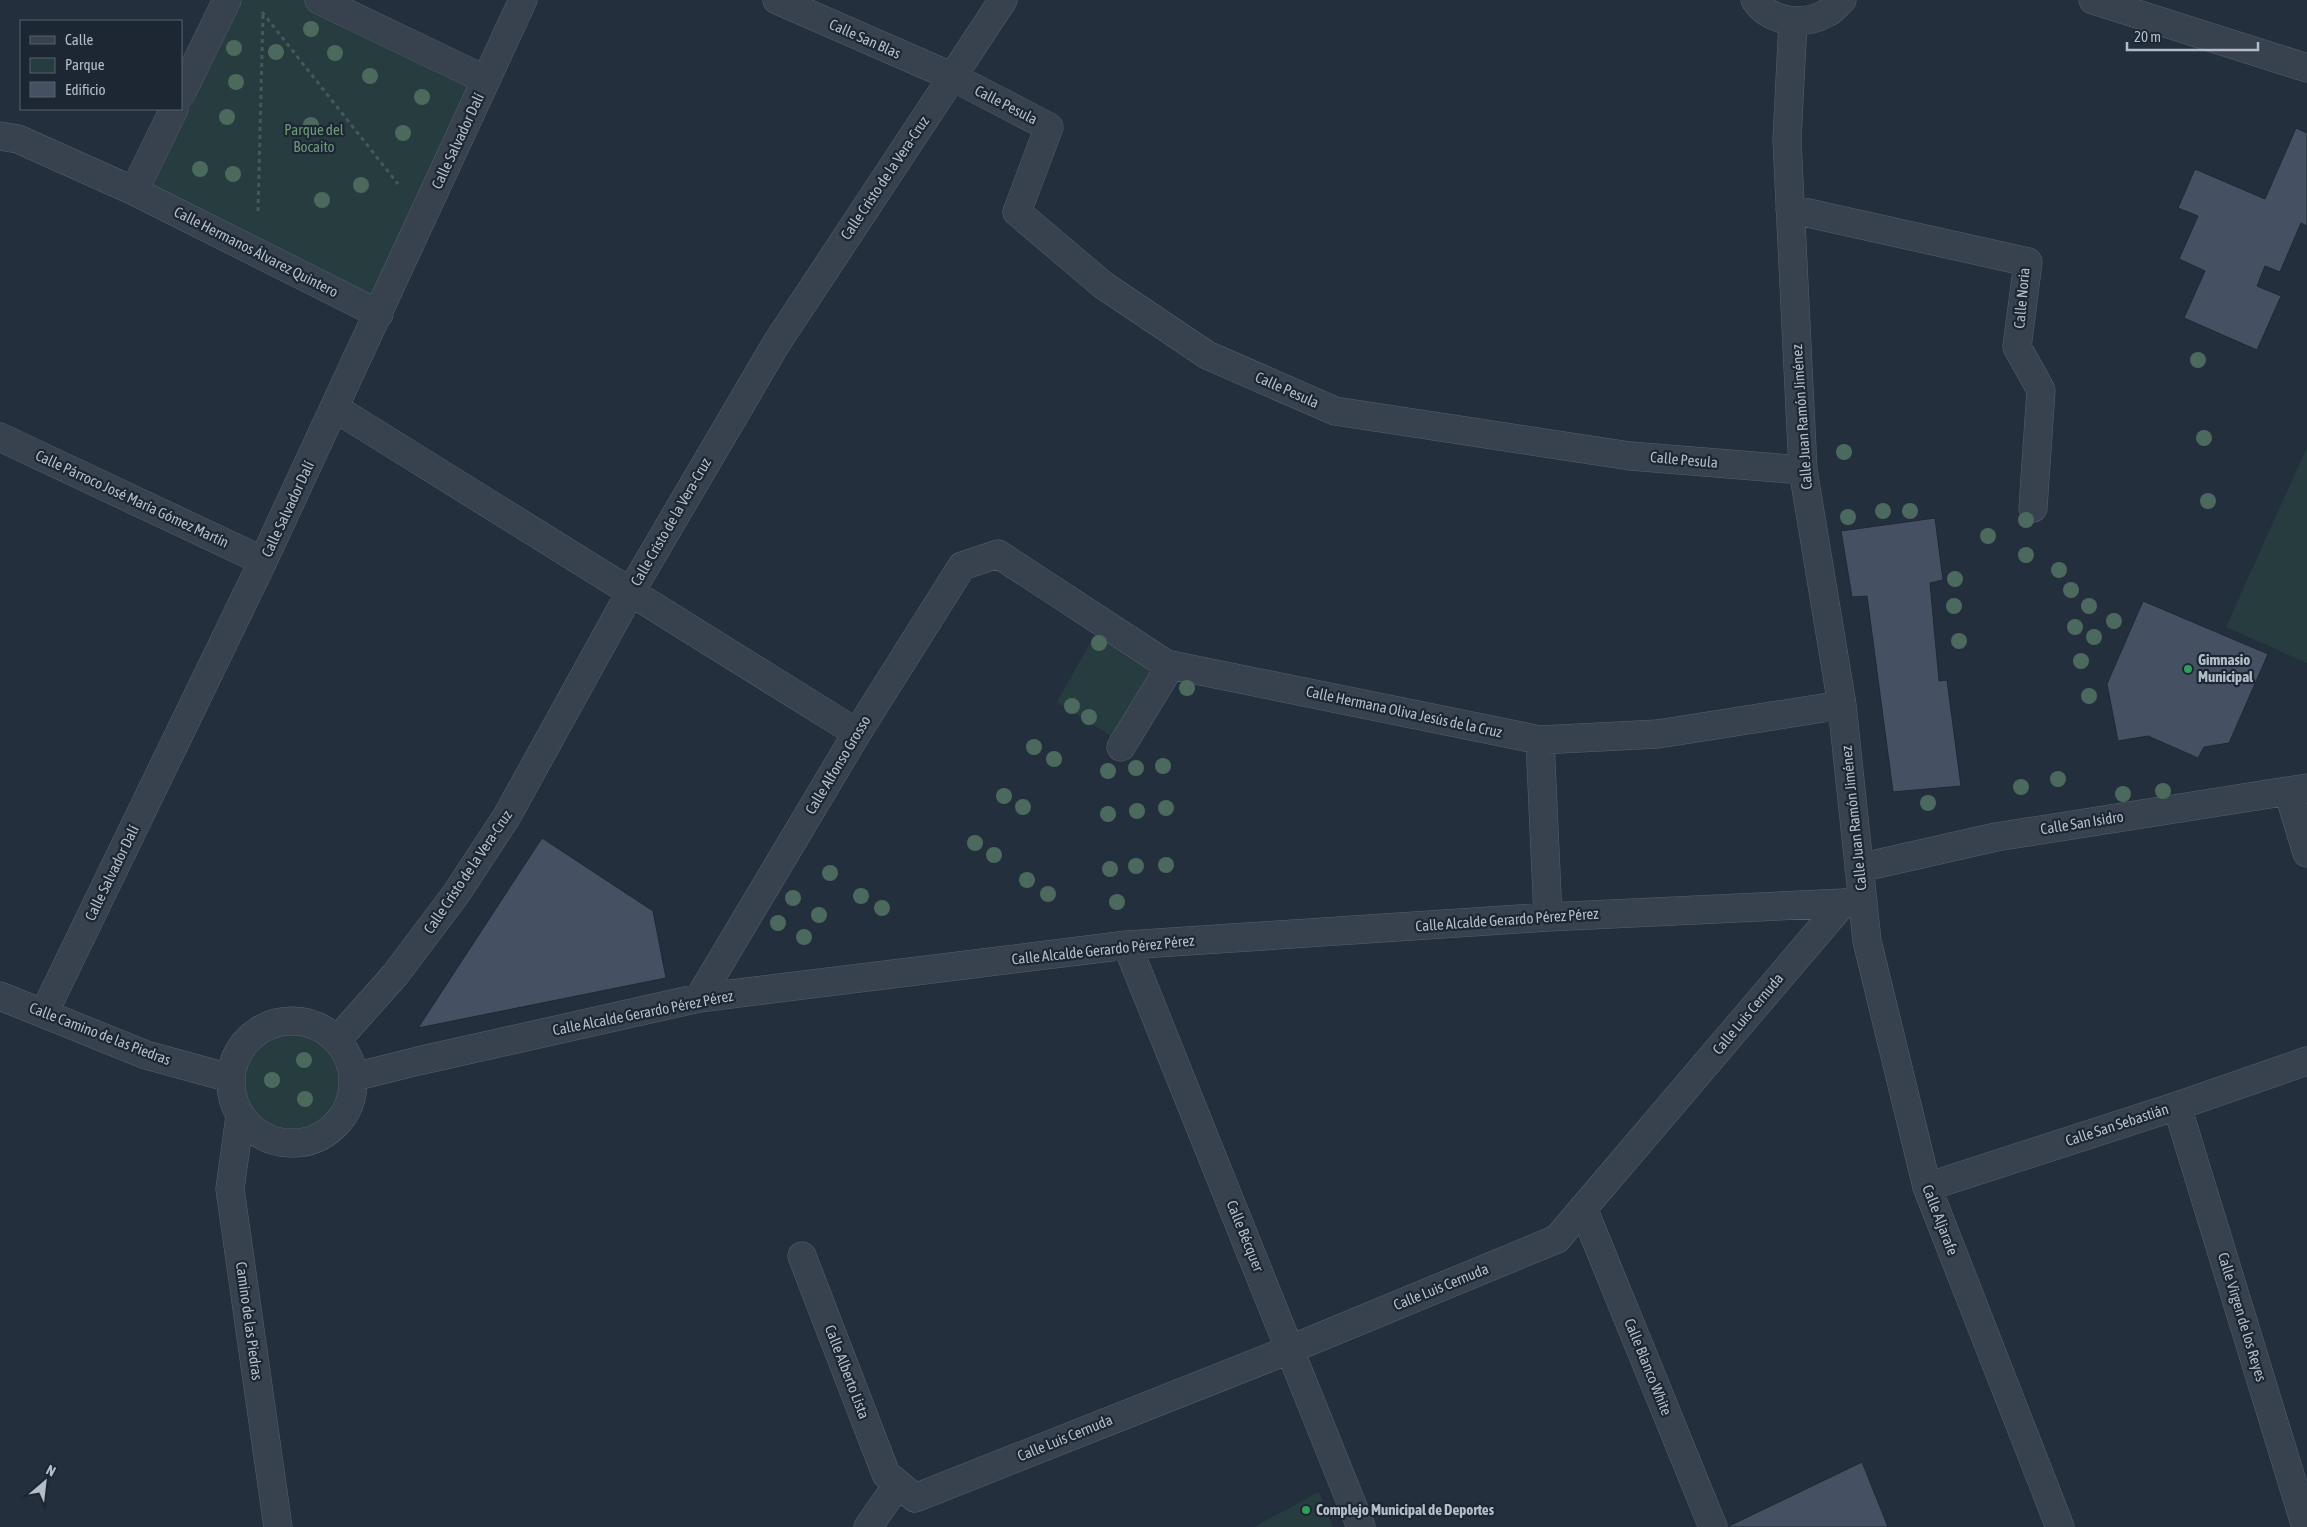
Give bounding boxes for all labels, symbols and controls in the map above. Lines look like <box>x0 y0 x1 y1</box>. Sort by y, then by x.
street label: Calle San Blas <box>827 15 904 62</box>
legend <box>20 20 182 110</box>
scale bar <box>2127 20 2258 52</box>
text: 20 m <box>2134 28 2161 45</box>
text: Calle <box>65 31 94 48</box>
text: Parque <box>65 56 105 73</box>
text: Edificio <box>65 81 106 98</box>
street label: Calle Pesula <box>972 82 1040 128</box>
street label: Calle Salvador Dalí <box>428 90 487 191</box>
street label: Calle Cristo de la Vera-Cruz <box>837 112 932 243</box>
park label: Parque del Bocaito <box>284 121 344 155</box>
street label: Calle Hermanos Álvarez Quintero <box>171 203 341 300</box>
street label: Calle Noria <box>2010 267 2033 329</box>
street label: Calle Juan Ramón Jiménez <box>1788 343 1815 490</box>
street label: Calle Pesula <box>1253 368 1322 411</box>
street label: Calle Párroco José María Gómez Martín <box>33 446 232 551</box>
street label: Calle Pesula <box>1649 448 1719 471</box>
street label: Calle Cristo de la Vera-Cruz <box>627 454 714 589</box>
street label: Calle Salvador Dalí <box>258 458 317 559</box>
place label: Gimnasio Municipal <box>2198 651 2254 685</box>
marker: Gimnasio Municipal <box>2182 663 2194 675</box>
street label: Calle Hermana Oliva Jesús de la Cruz <box>1305 682 1504 741</box>
street label: Calle Alfonso Grosso <box>802 713 874 817</box>
street label: Calle Juan Ramón Jiménez <box>1837 744 1870 891</box>
street label: Calle Cristo de la Vera-Cruz <box>420 806 515 937</box>
street label: Calle San Isidro <box>2039 808 2125 837</box>
street label: Calle Salvador Dalí <box>81 822 142 923</box>
street label: Calle Alcalde Gerardo Pérez Pérez <box>1415 905 1600 934</box>
street label: Calle Alcalde Gerardo Pérez Pérez <box>1011 931 1196 968</box>
street label: Calle Luis Cernuda <box>1709 970 1787 1058</box>
street label: Calle Alcalde Gerardo Pérez Pérez <box>551 987 735 1038</box>
street label: Calle Camino de las Piedras <box>27 999 173 1068</box>
street label: Calle San Sebastián <box>2063 1100 2171 1149</box>
street label: Calle Aljarafe <box>1919 1182 1962 1258</box>
street label: Calle Bécquer <box>1223 1198 1268 1274</box>
street label: Calle Virgen de los Reyes <box>2215 1250 2270 1383</box>
street label: Calle Luis Cernuda <box>1391 1260 1491 1313</box>
street label: Camino de las Piedras <box>233 1261 266 1381</box>
street label: Calle Blanco White <box>1621 1316 1676 1418</box>
street label: Calle Alberto Lista <box>822 1323 873 1421</box>
street label: Calle Luis Cernuda <box>1015 1411 1115 1464</box>
north arrow <box>20 1457 70 1507</box>
text: N <box>44 1462 59 1480</box>
place label: Complejo Municipal de Deportes <box>1316 1501 1495 1518</box>
marker: Complejo Municipal de Deportes <box>1300 1504 1312 1516</box>

